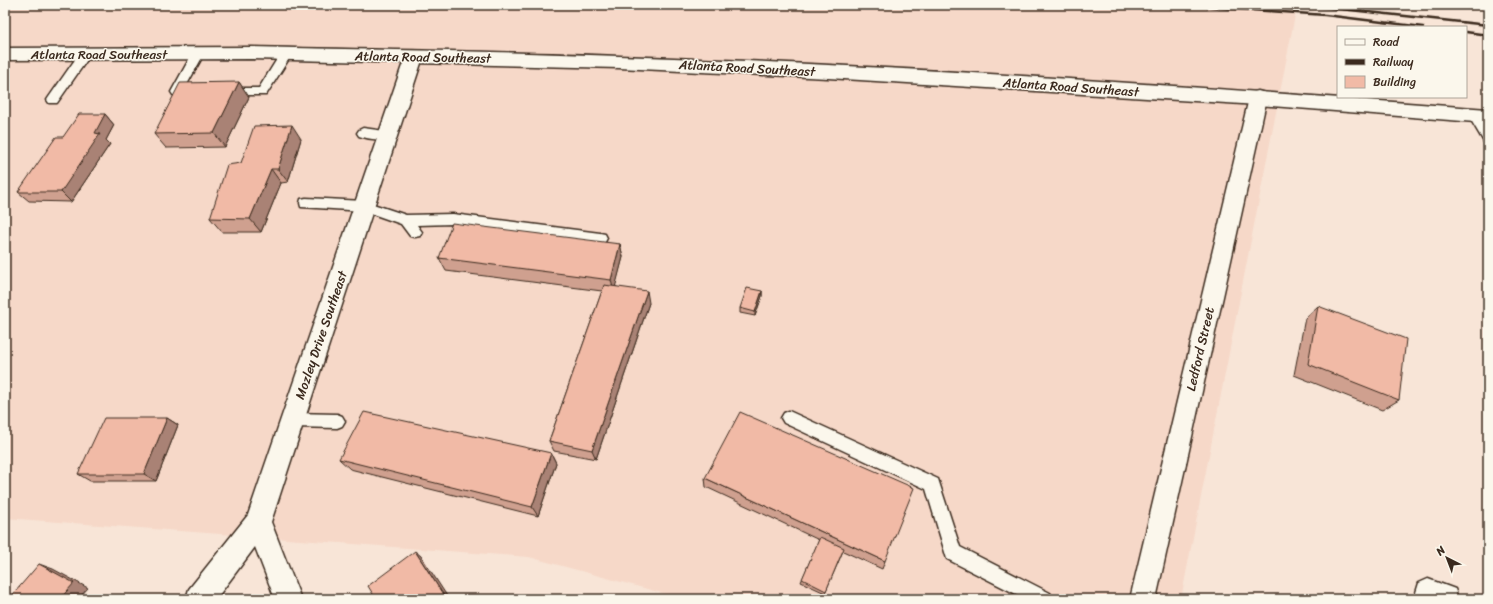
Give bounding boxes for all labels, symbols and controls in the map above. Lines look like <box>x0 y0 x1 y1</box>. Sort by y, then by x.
legend <box>1337 26 1467 98</box>
text: Road <box>1373 31 1400 53</box>
street label: Atlanta Road Southeast <box>30 43 168 66</box>
street label: Atlanta Road Southeast <box>354 44 492 70</box>
text: Railway <box>1373 51 1414 73</box>
street label: Atlanta Road Southeast <box>677 53 816 83</box>
street label: Atlanta Road Southeast <box>1001 71 1141 103</box>
text: Building <box>1373 71 1416 93</box>
street label: Mozley Drive Southeast <box>288 267 354 402</box>
street label: Ledford Street <box>1179 304 1221 393</box>
north arrow <box>1427 538 1467 578</box>
text: N <box>1431 541 1450 561</box>

